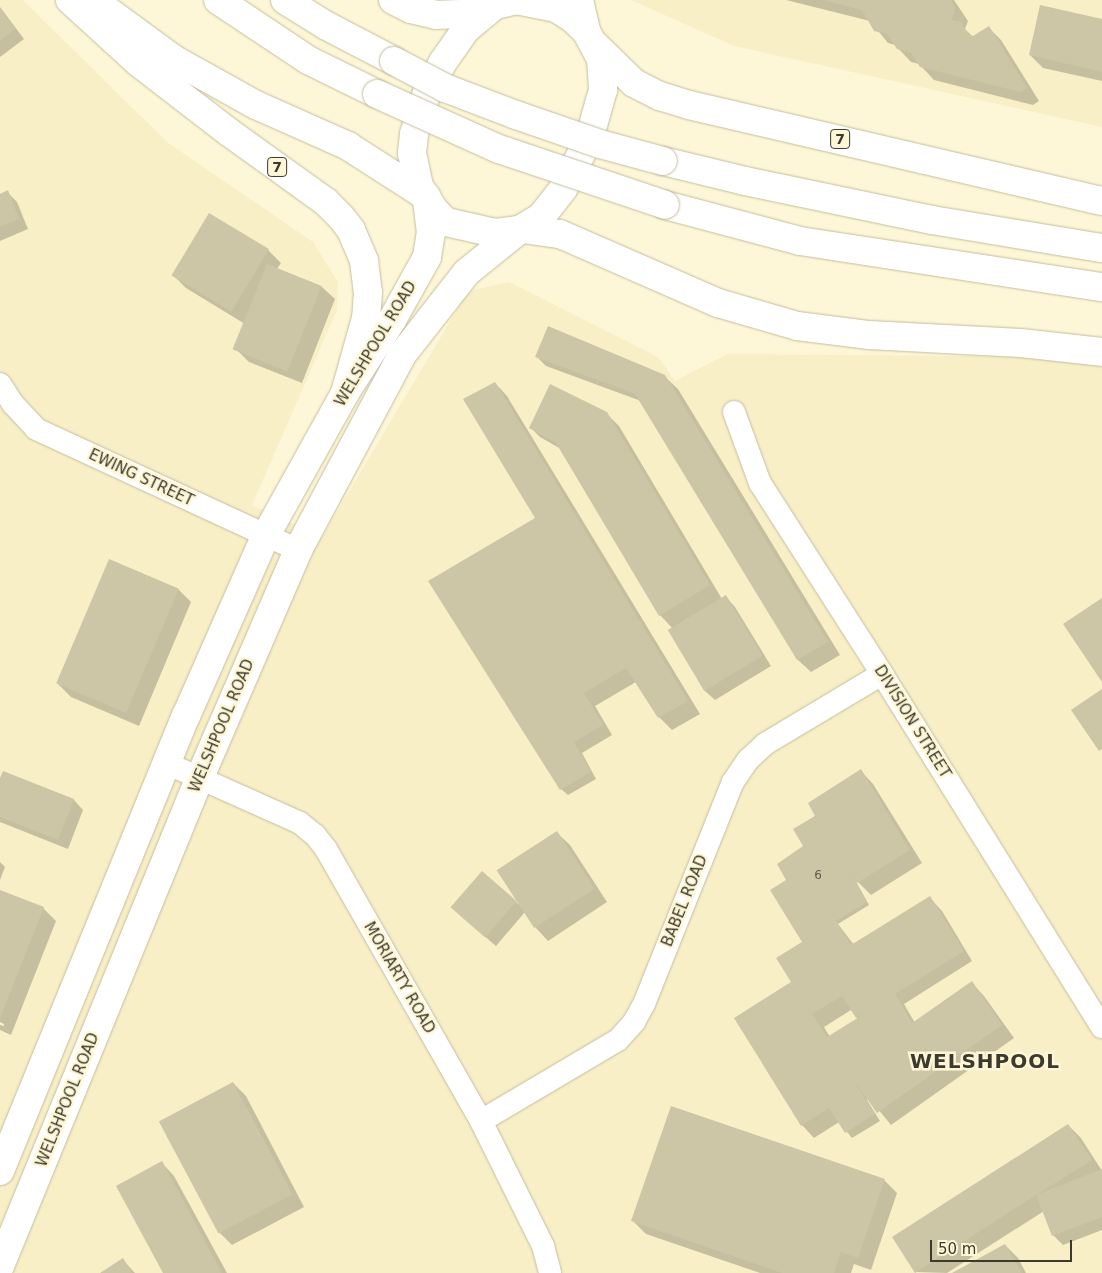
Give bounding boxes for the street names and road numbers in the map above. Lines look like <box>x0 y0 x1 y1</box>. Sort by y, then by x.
road number: 7 <box>830 128 850 150</box>
road number: 7 <box>267 156 287 178</box>
street label: WELSHPOOL ROAD <box>331 278 421 410</box>
street label: EWING STREET <box>86 446 196 510</box>
street label: WELSHPOOL ROAD <box>186 657 258 795</box>
street label: DIVISION STREET <box>870 662 954 782</box>
street label: BABEL ROAD <box>658 853 712 949</box>
street label: MORIARTY ROAD <box>360 919 438 1037</box>
street label: WELSHPOOL ROAD <box>33 1030 103 1170</box>

